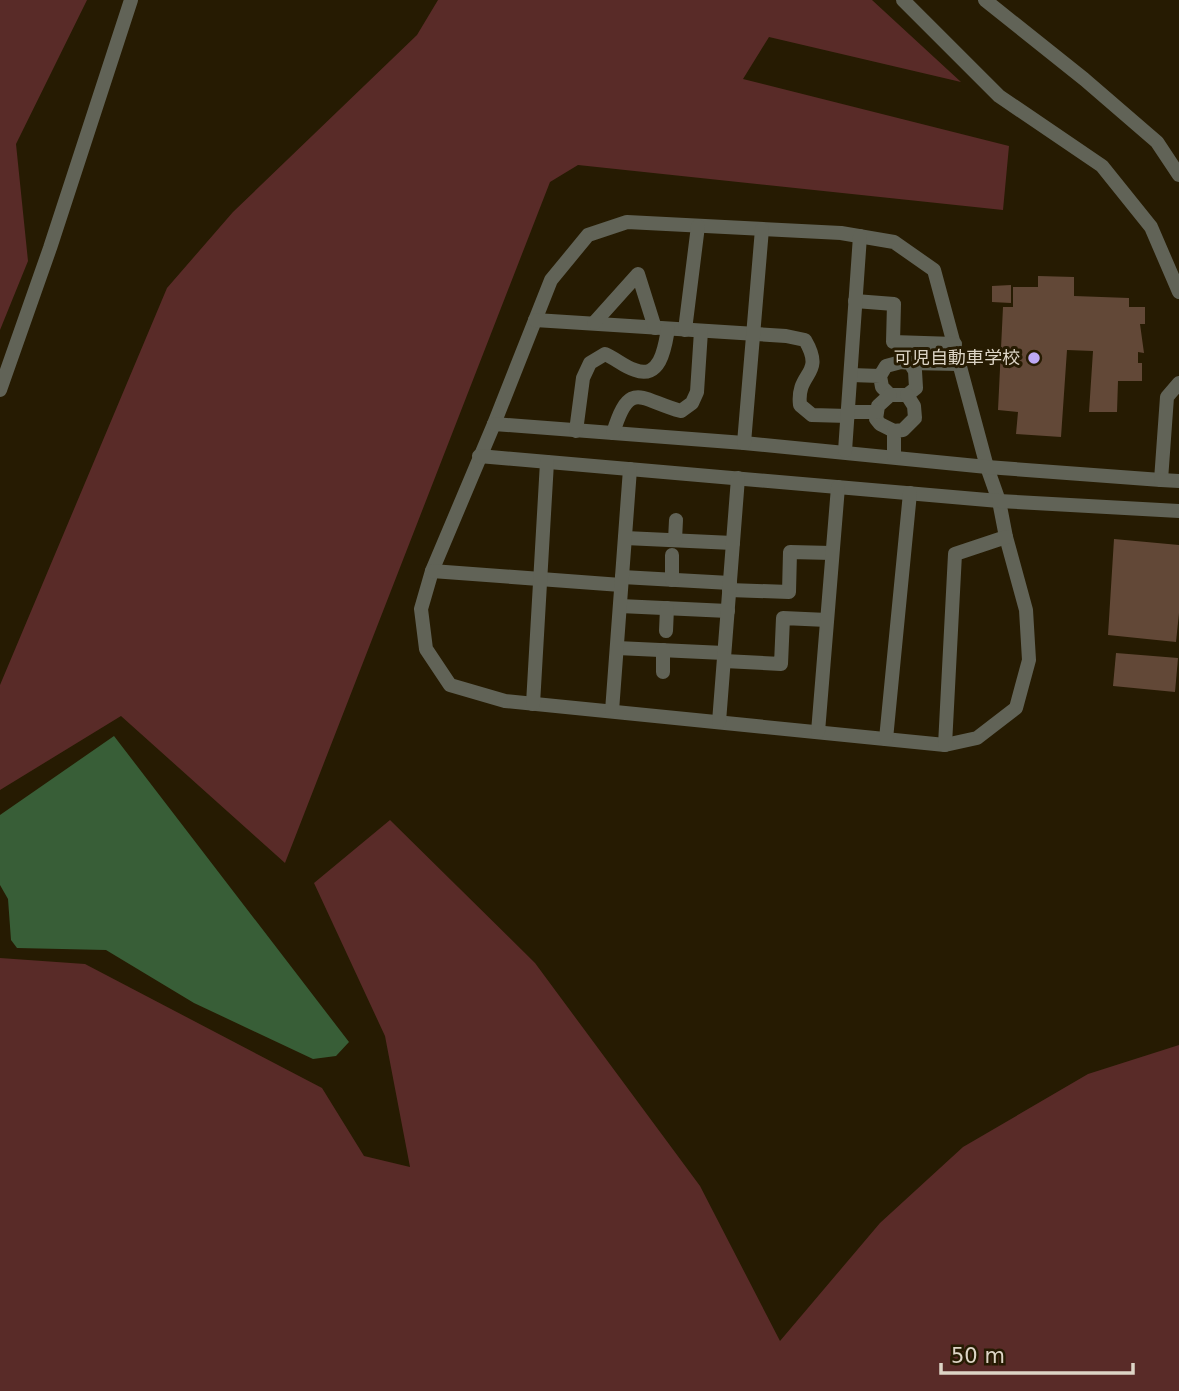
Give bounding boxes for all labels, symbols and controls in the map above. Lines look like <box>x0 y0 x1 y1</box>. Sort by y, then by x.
place label: 可児自動車学校 <box>894 347 1020 368</box>
marker: 可児自動車学校 <box>1026 350 1042 366</box>
scale bar <box>941 1332 1134 1376</box>
text: 50 m <box>951 1344 1005 1368</box>

